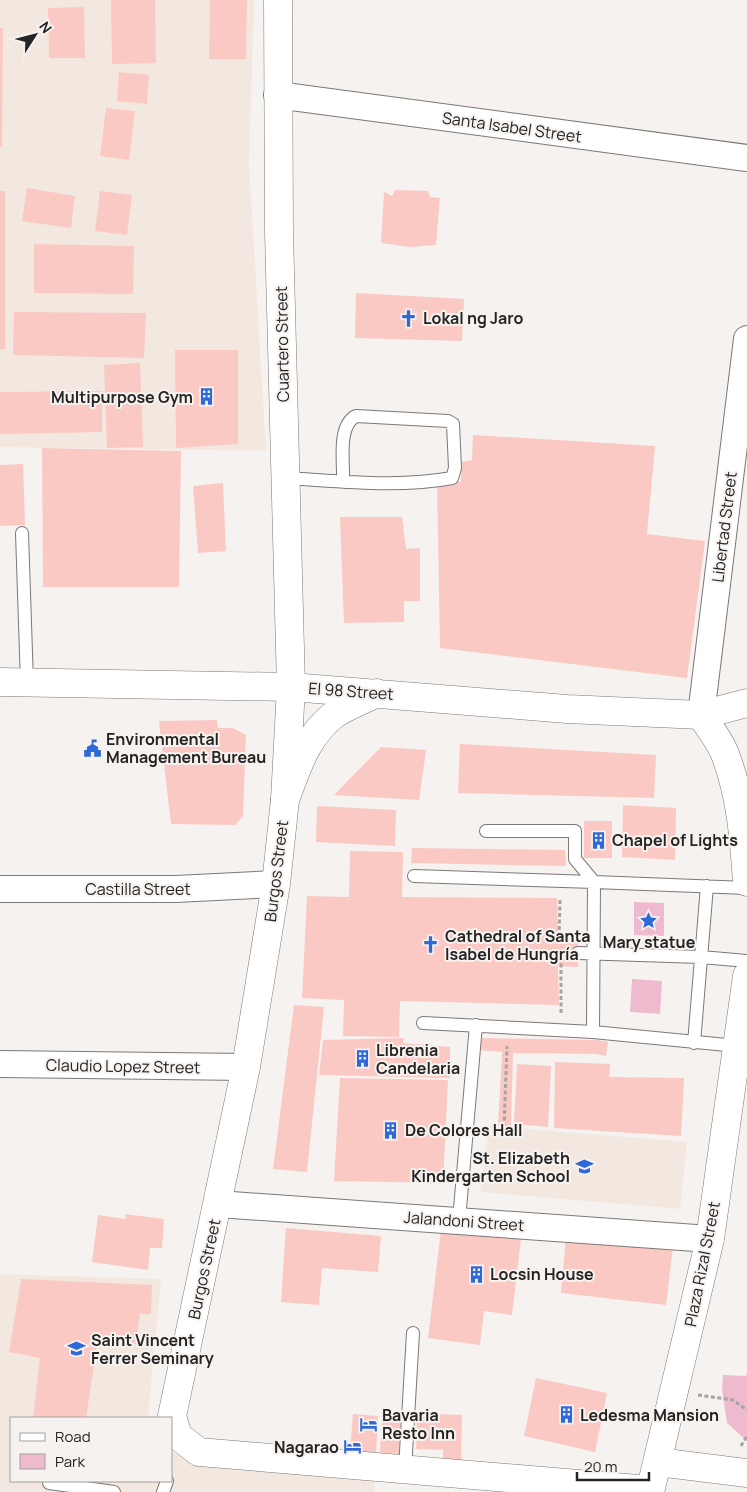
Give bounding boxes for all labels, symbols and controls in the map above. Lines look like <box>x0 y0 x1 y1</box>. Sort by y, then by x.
north arrow <box>10 10 60 60</box>
text: N <box>35 17 57 37</box>
street label: Santa Isabel Street <box>441 106 583 148</box>
street label: Cuartero Street <box>270 286 294 402</box>
place label: Lokal ng Jaro <box>423 307 523 329</box>
church icon: Lokal ng Jaro <box>399 308 419 328</box>
place label: Multipurpose Gym <box>51 386 193 408</box>
building icon: Multipurpose Gym <box>197 387 217 407</box>
street label: Libertad Street <box>706 470 742 584</box>
street label: El 98 Street <box>308 677 394 705</box>
place label: Environmental Management Bureau <box>106 728 266 768</box>
public building icon: Environmental Management Bureau <box>82 738 102 758</box>
street label: Burgos Street <box>259 819 293 923</box>
place label: Chapel of Lights <box>612 829 738 851</box>
building icon: Chapel of Lights <box>588 830 608 850</box>
street label: Castilla Street <box>85 878 191 900</box>
place icon: Mary statue <box>639 911 659 931</box>
place label: Cathedral of Santa Isabel de Hungría <box>445 925 591 965</box>
place label: Mary statue <box>603 931 696 953</box>
church icon: Cathedral of Santa Isabel de Hungría <box>421 935 441 955</box>
place label: Librenia Candelaria <box>376 1039 460 1079</box>
building icon: Librenia Candelaria <box>352 1049 372 1069</box>
street label: Claudio Lopez Street <box>46 1054 200 1078</box>
place label: De Colores Hall <box>405 1119 523 1141</box>
building icon: De Colores Hall <box>381 1120 401 1140</box>
place label: St. Elizabeth Kindergarten School <box>411 1147 570 1187</box>
school or university icon: St. Elizabeth Kindergarten School <box>574 1157 594 1177</box>
street label: Plaza Rizal Street <box>679 1200 725 1328</box>
street label: Jalandoni Street <box>403 1206 525 1236</box>
street label: Burgos Street <box>183 1217 225 1321</box>
place label: Locsin House <box>490 1263 594 1285</box>
building icon: Locsin House <box>466 1264 486 1284</box>
place label: Saint Vincent Ferrer Seminary <box>91 1329 214 1369</box>
school or university icon: Saint Vincent Ferrer Seminary <box>67 1339 87 1359</box>
place label: Bavaria Resto Inn <box>382 1404 455 1444</box>
place label: Ledesma Mansion <box>580 1404 719 1426</box>
building icon: Ledesma Mansion <box>556 1405 576 1425</box>
hotel icon: Bavaria Resto Inn <box>358 1414 378 1434</box>
legend <box>10 1417 172 1482</box>
text: Road <box>55 1426 91 1447</box>
place label: Nagarao <box>274 1436 339 1458</box>
hotel icon: Nagarao <box>343 1437 363 1457</box>
scale bar <box>577 1450 650 1482</box>
text: Park <box>55 1451 85 1472</box>
text: 20 m <box>584 1456 617 1477</box>

